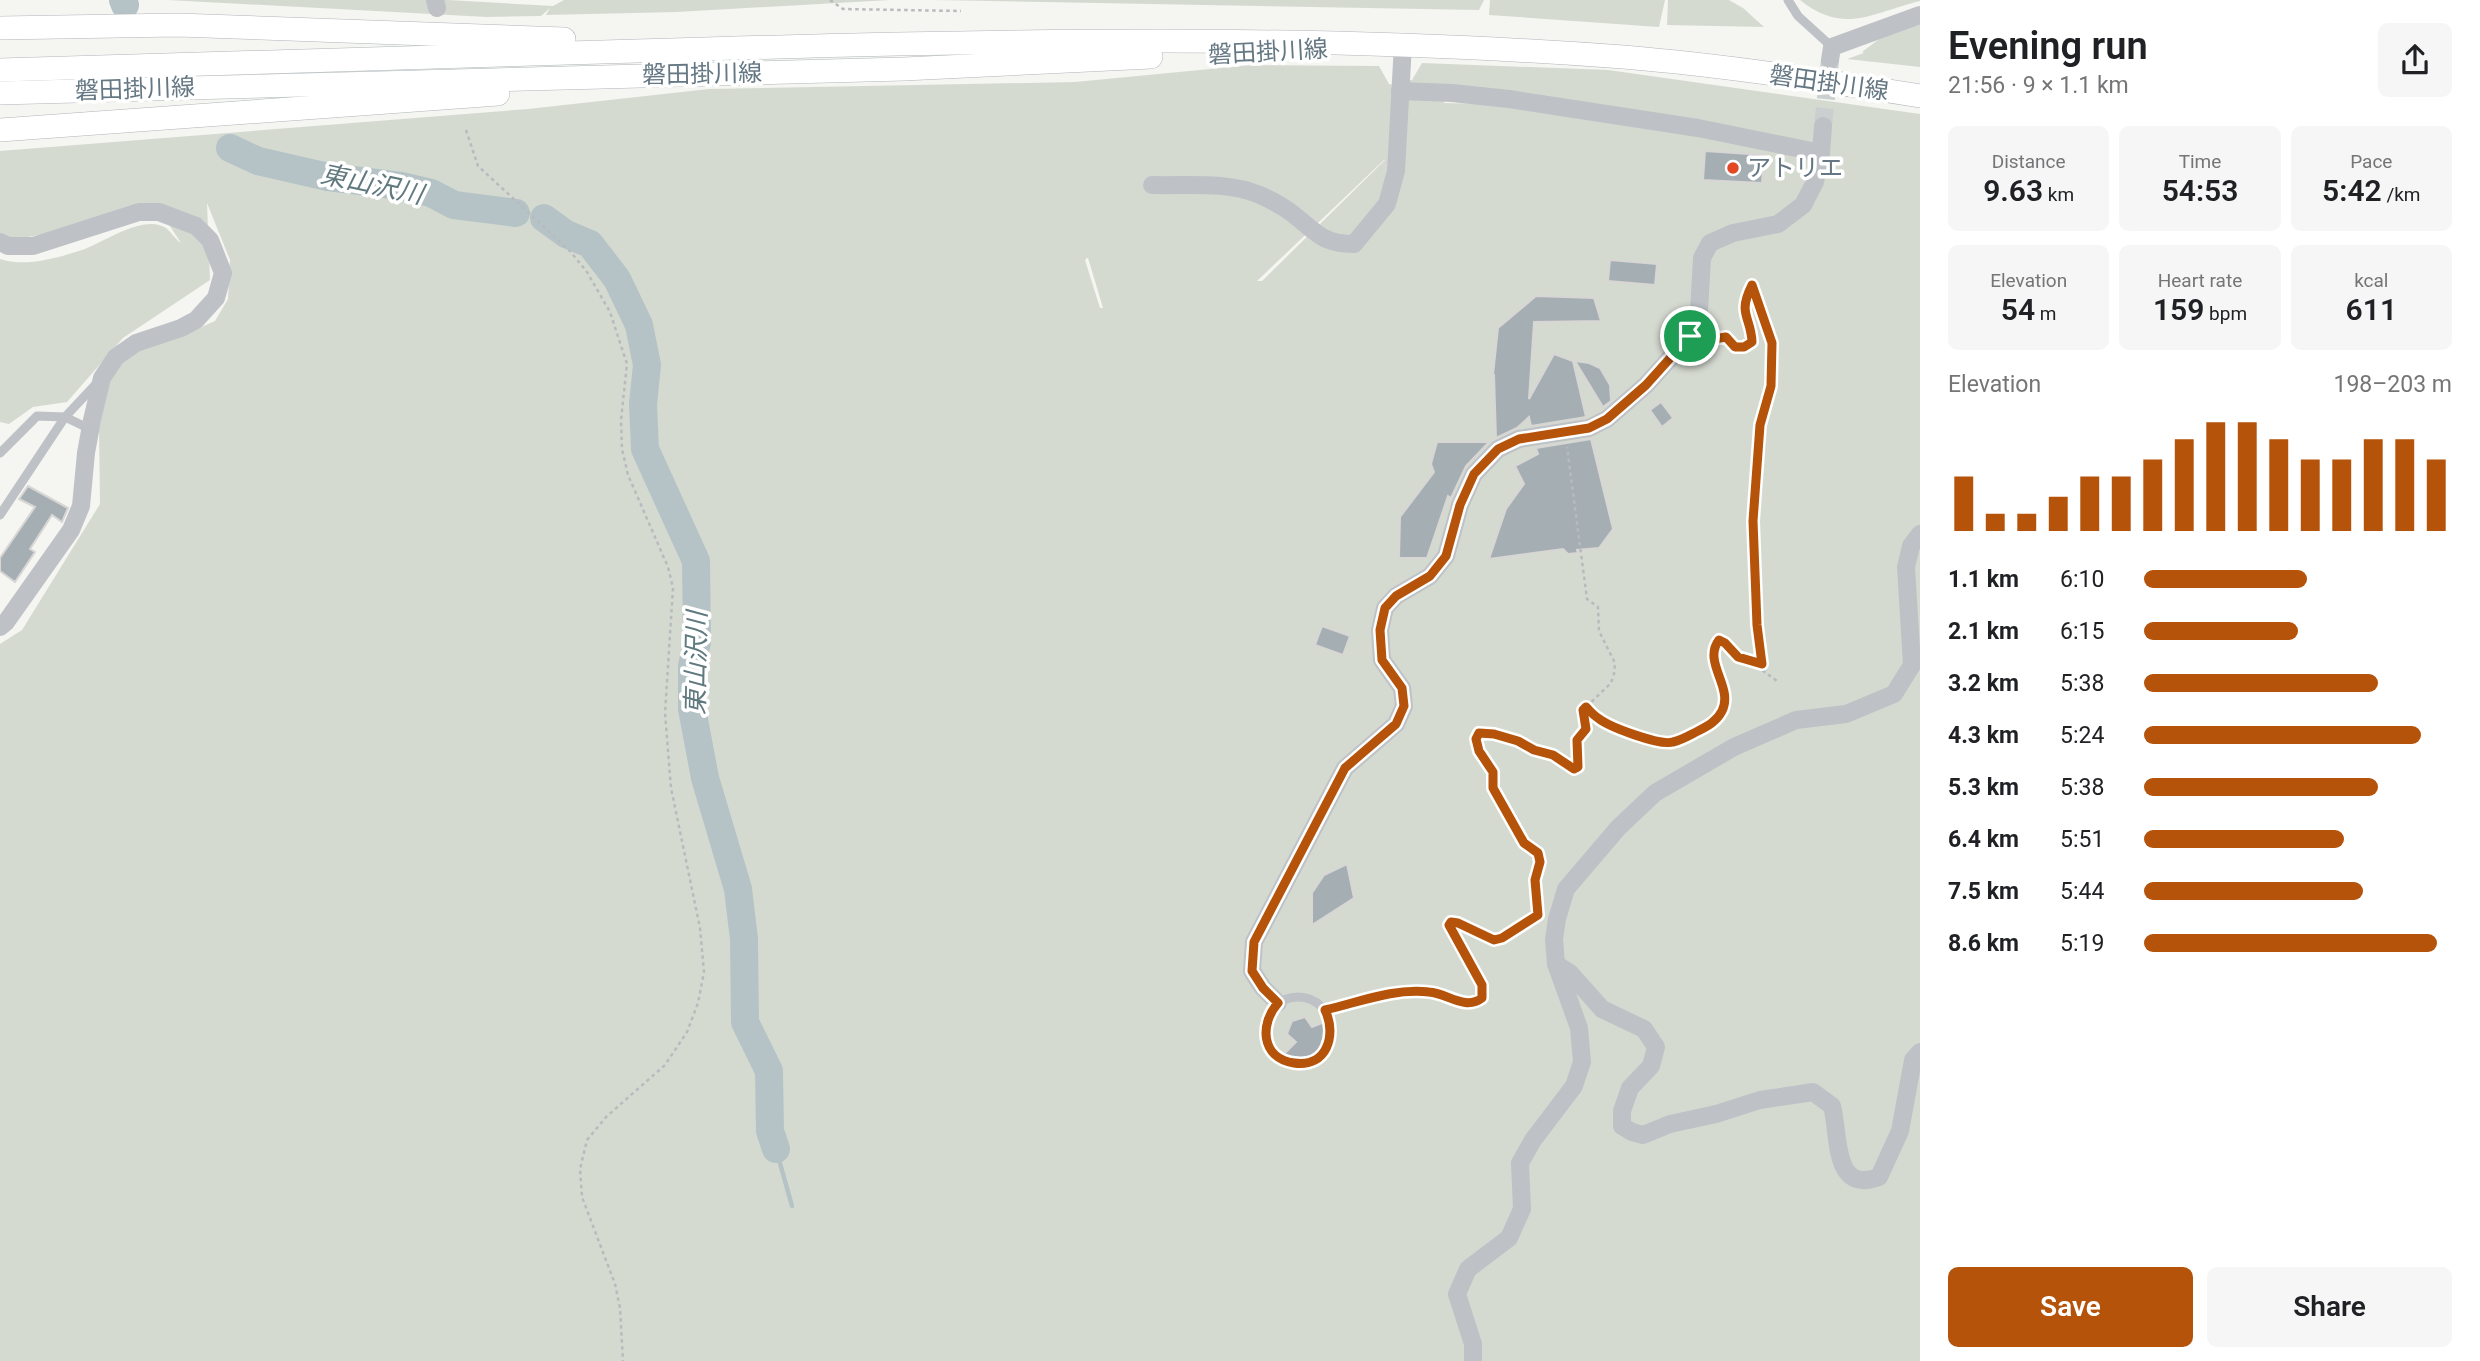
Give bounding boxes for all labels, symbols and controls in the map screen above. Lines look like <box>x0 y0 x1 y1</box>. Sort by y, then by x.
button: share <box>2378 23 2452 97</box>
text: Evening run <box>1948 24 2148 68</box>
street label: 磐田掛川線 <box>1207 35 1329 69</box>
street label: 磐田掛川線 <box>642 59 762 89</box>
street label: 磐田掛川線 <box>1768 61 1890 105</box>
text: 21:56 · 9 × 1.1 km <box>1948 72 2129 99</box>
street label: 磐田掛川線 <box>75 73 195 105</box>
text: Distance <box>1992 150 2066 173</box>
text: Time <box>2179 150 2221 173</box>
text: Pace <box>2350 150 2392 173</box>
place label: アトリエ <box>1747 154 1843 182</box>
water label: 東山沢川 <box>318 159 429 210</box>
marker: アトリエ <box>1725 160 1741 176</box>
text: 9.63 <box>1983 173 2043 208</box>
text: 54:53 <box>2162 173 2238 208</box>
text: 5:42 <box>2322 173 2382 208</box>
text: km <box>2043 183 2074 206</box>
text: /km <box>2382 183 2421 206</box>
text: Elevation <box>1990 269 2067 292</box>
text: Heart rate <box>2158 269 2242 292</box>
text: kcal <box>2354 269 2389 292</box>
text: 54 <box>2001 292 2035 327</box>
text: 159 <box>2153 292 2204 327</box>
text: 611 <box>2346 292 2397 327</box>
text: m <box>2035 302 2056 325</box>
text: bpm <box>2204 302 2247 325</box>
pin <box>1660 306 1720 366</box>
icon: arrive <box>1671 317 1709 355</box>
text: Elevation <box>1948 371 2041 398</box>
text: 198–203 m <box>2333 371 2452 398</box>
text: 1.1 km <box>1948 566 2019 593</box>
text: 6:10 <box>2060 566 2104 593</box>
water label: 東山沢川 <box>680 608 712 715</box>
text: 2.1 km <box>1948 618 2019 645</box>
text: 6:15 <box>2060 618 2104 645</box>
text: 3.2 km <box>1948 670 2019 697</box>
text: 5:38 <box>2060 670 2104 697</box>
text: 4.3 km <box>1948 722 2019 749</box>
text: 5:24 <box>2060 722 2104 749</box>
text: 5.3 km <box>1948 774 2019 801</box>
text: 5:38 <box>2060 774 2104 801</box>
text: 6.4 km <box>1948 826 2019 853</box>
text: 5:51 <box>2060 826 2104 853</box>
text: 7.5 km <box>1948 878 2019 905</box>
text: 5:44 <box>2060 878 2104 905</box>
text: 8.6 km <box>1948 930 2019 957</box>
text: 5:19 <box>2060 930 2104 957</box>
button: Save <box>1948 1267 2193 1347</box>
button: Share <box>2207 1267 2452 1347</box>

